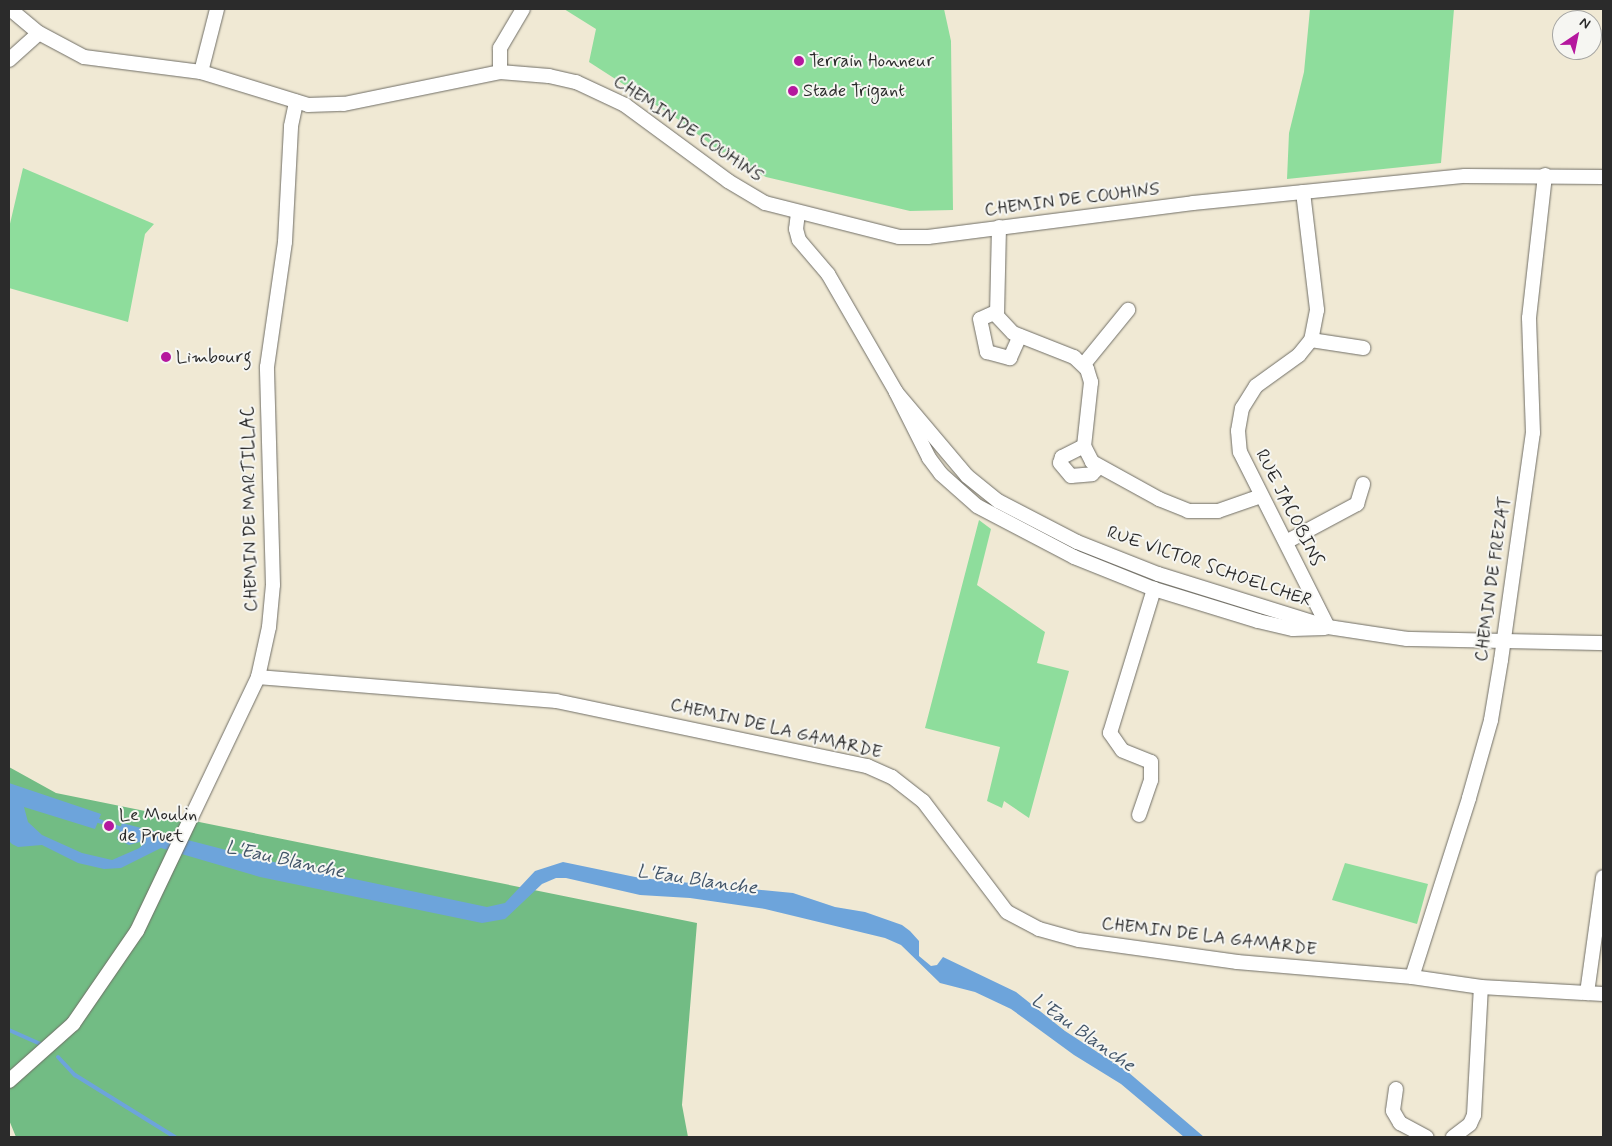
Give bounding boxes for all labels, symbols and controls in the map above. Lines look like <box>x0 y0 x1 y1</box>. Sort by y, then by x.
north arrow <box>1552 10 1602 60</box>
text: N <box>1576 13 1594 33</box>
place label: Terrain Honneur <box>809 50 937 72</box>
marker: Terrain Honneur <box>793 55 805 67</box>
street label: CHEMIN DE COUHINS <box>609 71 767 187</box>
place label: Stade Trigant <box>803 80 904 102</box>
marker: Stade Trigant <box>787 85 799 97</box>
street label: CHEMIN DE COUHINS <box>984 179 1160 221</box>
place label: Limbourg <box>176 346 252 368</box>
marker: Limbourg <box>160 351 172 363</box>
street label: CHEMIN DE MARTILLAC <box>237 405 263 613</box>
street label: RUE JACOBINS <box>1251 448 1327 568</box>
street label: CHEMIN DE FREZAT <box>1471 495 1515 663</box>
street label: RUE VICTOR SCHOELCHER <box>1102 521 1316 613</box>
street label: CHEMIN DE LA GAMARDE <box>668 694 884 764</box>
place label: Le Moulin de Pruet <box>119 805 193 848</box>
marker: Le Moulin de Pruet <box>103 820 115 832</box>
water label: L'Eau Blanche <box>223 836 347 884</box>
water label: L'Eau Blanche <box>635 860 759 900</box>
street label: CHEMIN DE LA GAMARDE <box>1100 913 1318 961</box>
water label: L'Eau Blanche <box>1027 989 1139 1077</box>

